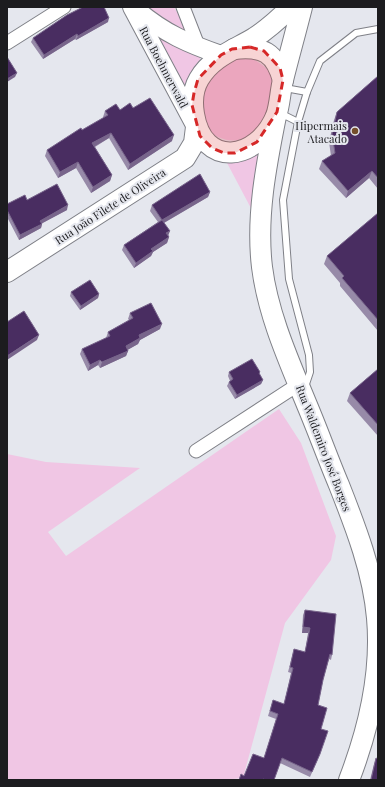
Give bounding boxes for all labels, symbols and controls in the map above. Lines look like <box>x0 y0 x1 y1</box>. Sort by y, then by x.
street label: Rua Boehmerwald <box>136 24 192 111</box>
place label: Hipermais Atacado <box>295 118 347 146</box>
marker: Hipermais Atacado <box>350 126 360 136</box>
street label: Rua João Filete de Oliveira <box>52 164 169 247</box>
street label: Rua Waldemiro José Borges <box>293 383 355 513</box>

